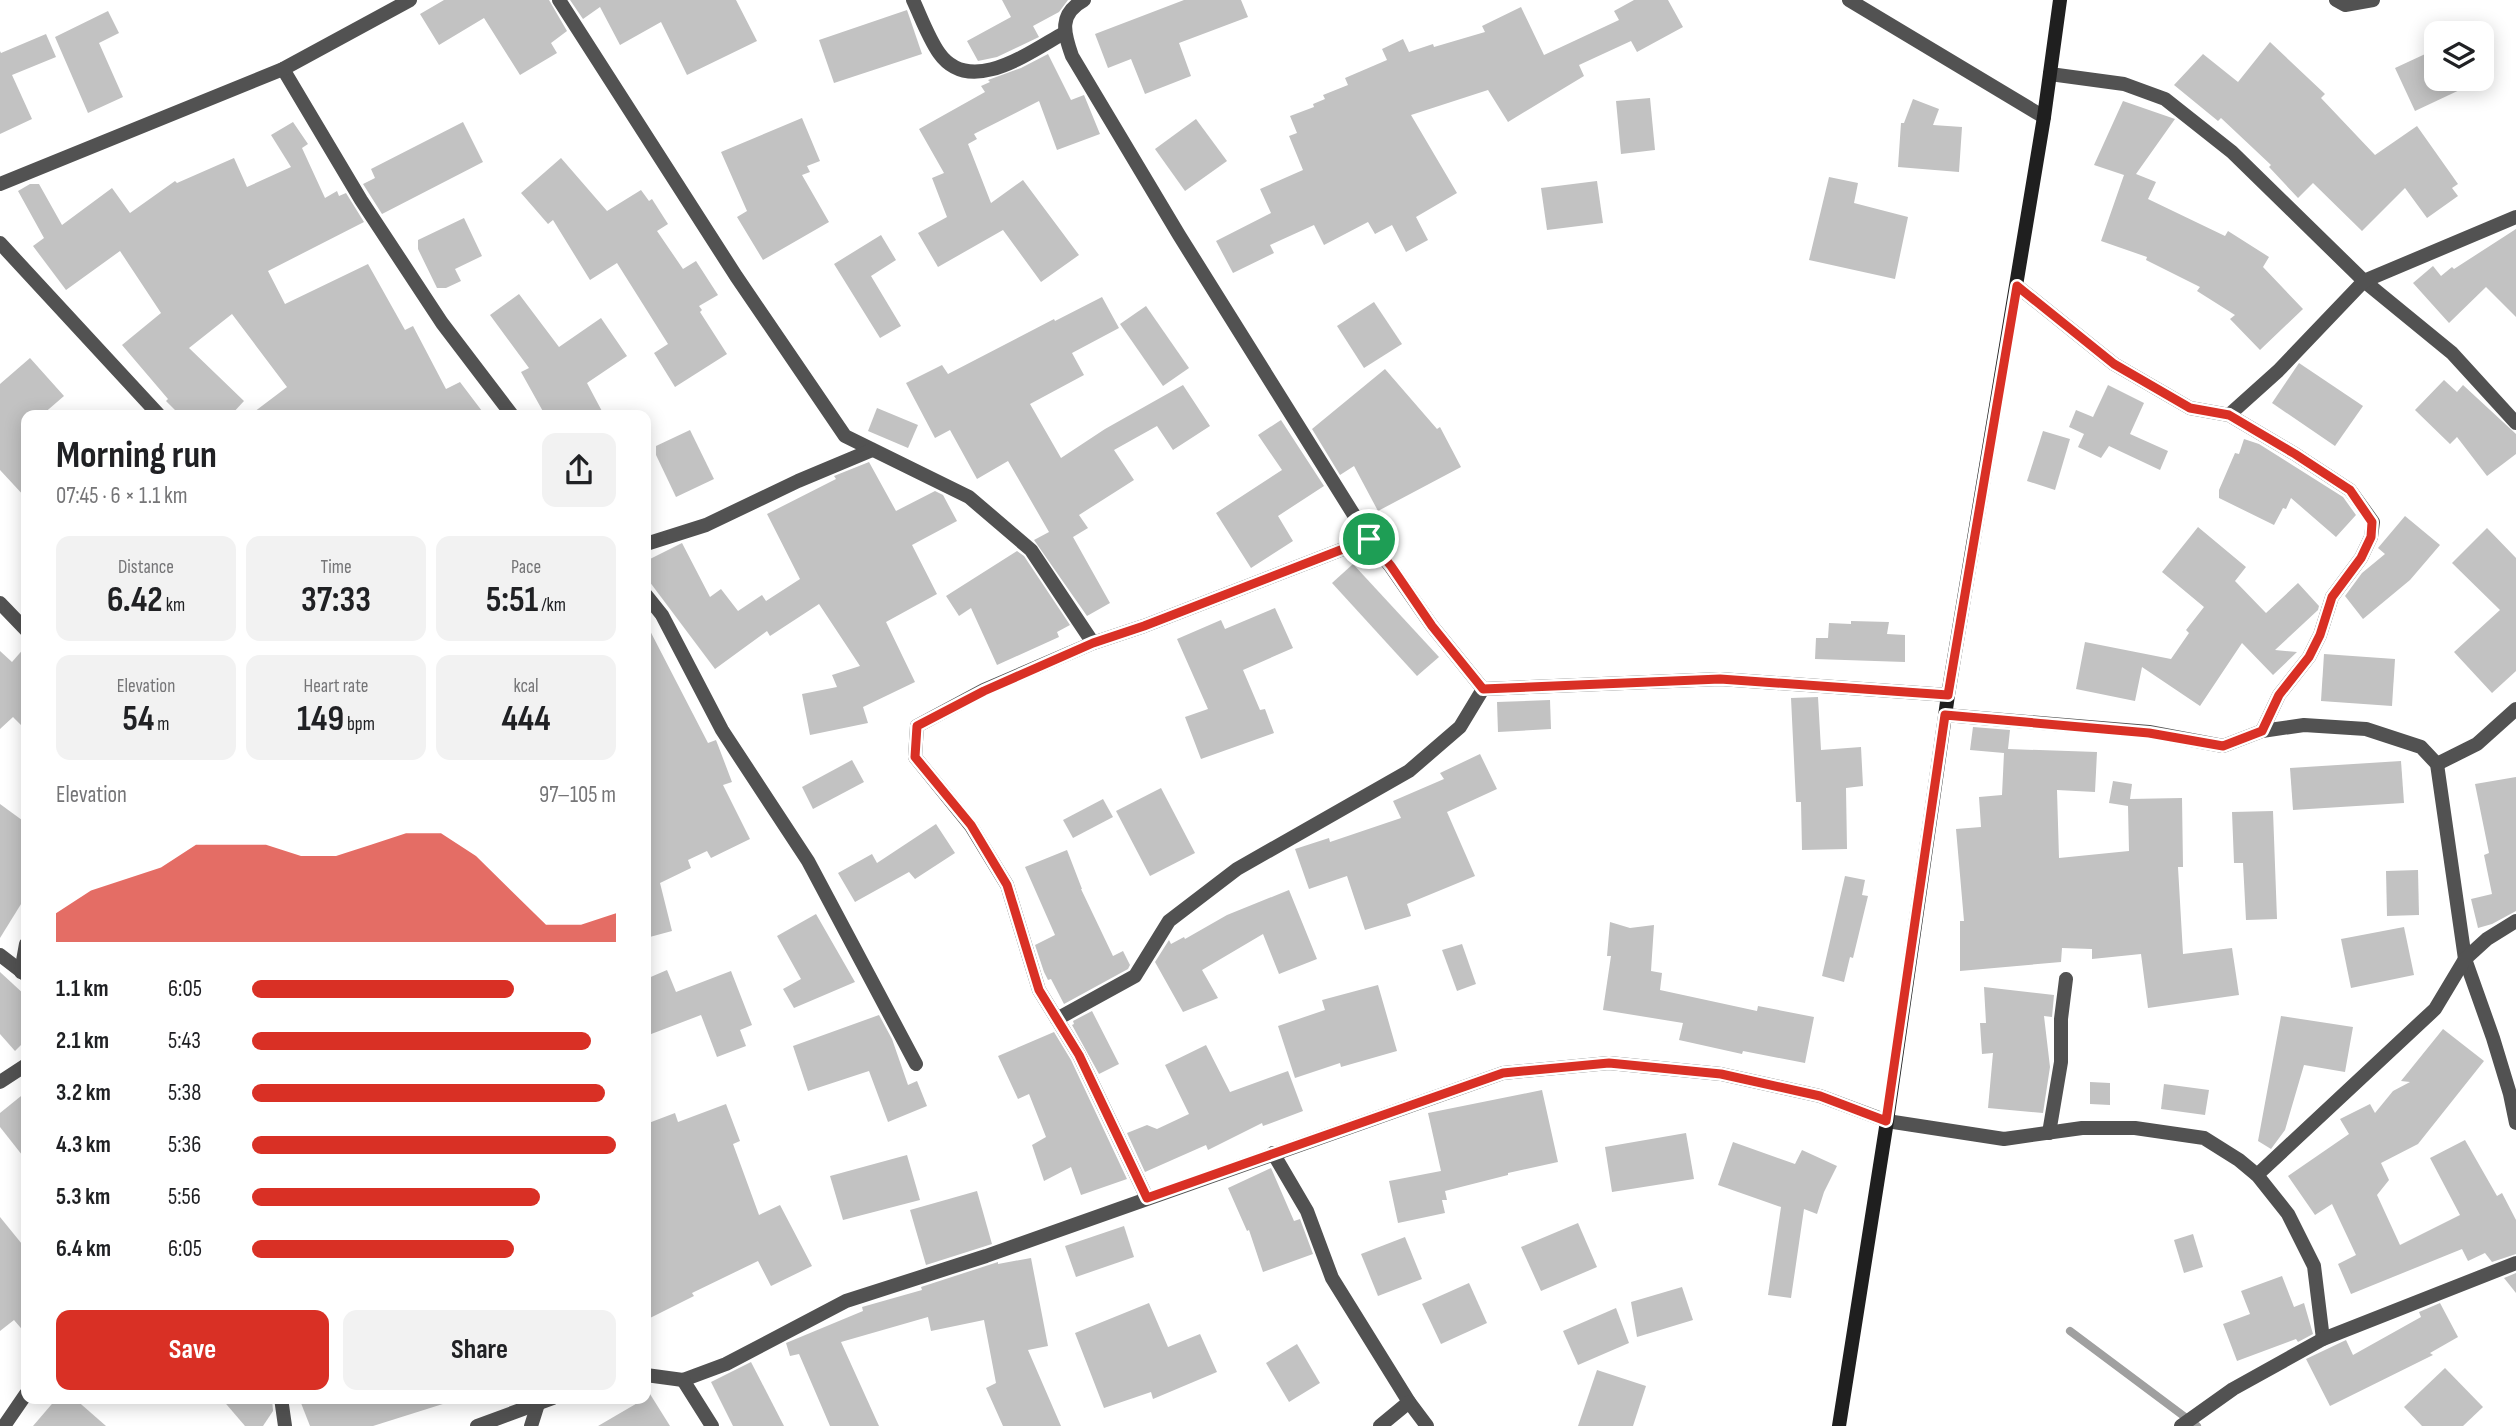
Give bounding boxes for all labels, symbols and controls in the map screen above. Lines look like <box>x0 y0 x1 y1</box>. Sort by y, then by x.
map controls <box>2424 21 2494 91</box>
button: layers <box>2424 21 2494 91</box>
text: Morning run <box>56 433 217 478</box>
button: share <box>542 433 616 507</box>
text: 07:45 · 6 × 1.1 km <box>56 482 188 510</box>
pin <box>1339 509 1399 569</box>
icon: arrive <box>1350 520 1388 558</box>
text: Distance <box>118 556 174 579</box>
text: Time <box>320 556 352 579</box>
text: Pace <box>511 556 541 579</box>
text: 6.42 <box>107 579 163 622</box>
text: 37:33 <box>301 579 371 622</box>
text: 5:51 <box>486 579 538 622</box>
text: km <box>163 594 185 617</box>
text: /km <box>538 594 566 617</box>
text: Elevation <box>117 675 175 698</box>
text: Heart rate <box>304 675 368 698</box>
text: kcal <box>513 675 539 698</box>
text: 54 <box>123 698 154 741</box>
text: 149 <box>297 698 344 741</box>
text: 444 <box>501 698 551 741</box>
text: m <box>154 713 169 736</box>
text: bpm <box>344 713 375 736</box>
text: Elevation <box>56 781 127 809</box>
text: 97–105 m <box>539 781 616 809</box>
text: 1.1 km <box>56 975 109 1003</box>
text: 6:05 <box>168 975 202 1003</box>
text: 2.1 km <box>56 1027 109 1055</box>
text: 5:43 <box>168 1027 201 1055</box>
text: 3.2 km <box>56 1079 111 1107</box>
text: 5:38 <box>168 1079 201 1107</box>
text: 4.3 km <box>56 1131 111 1159</box>
text: 5:36 <box>168 1131 201 1159</box>
text: 5.3 km <box>56 1183 110 1211</box>
text: 5:56 <box>168 1183 201 1211</box>
text: 6.4 km <box>56 1235 111 1263</box>
text: 6:05 <box>168 1235 202 1263</box>
button: Save <box>56 1310 329 1390</box>
button: Share <box>343 1310 616 1390</box>

